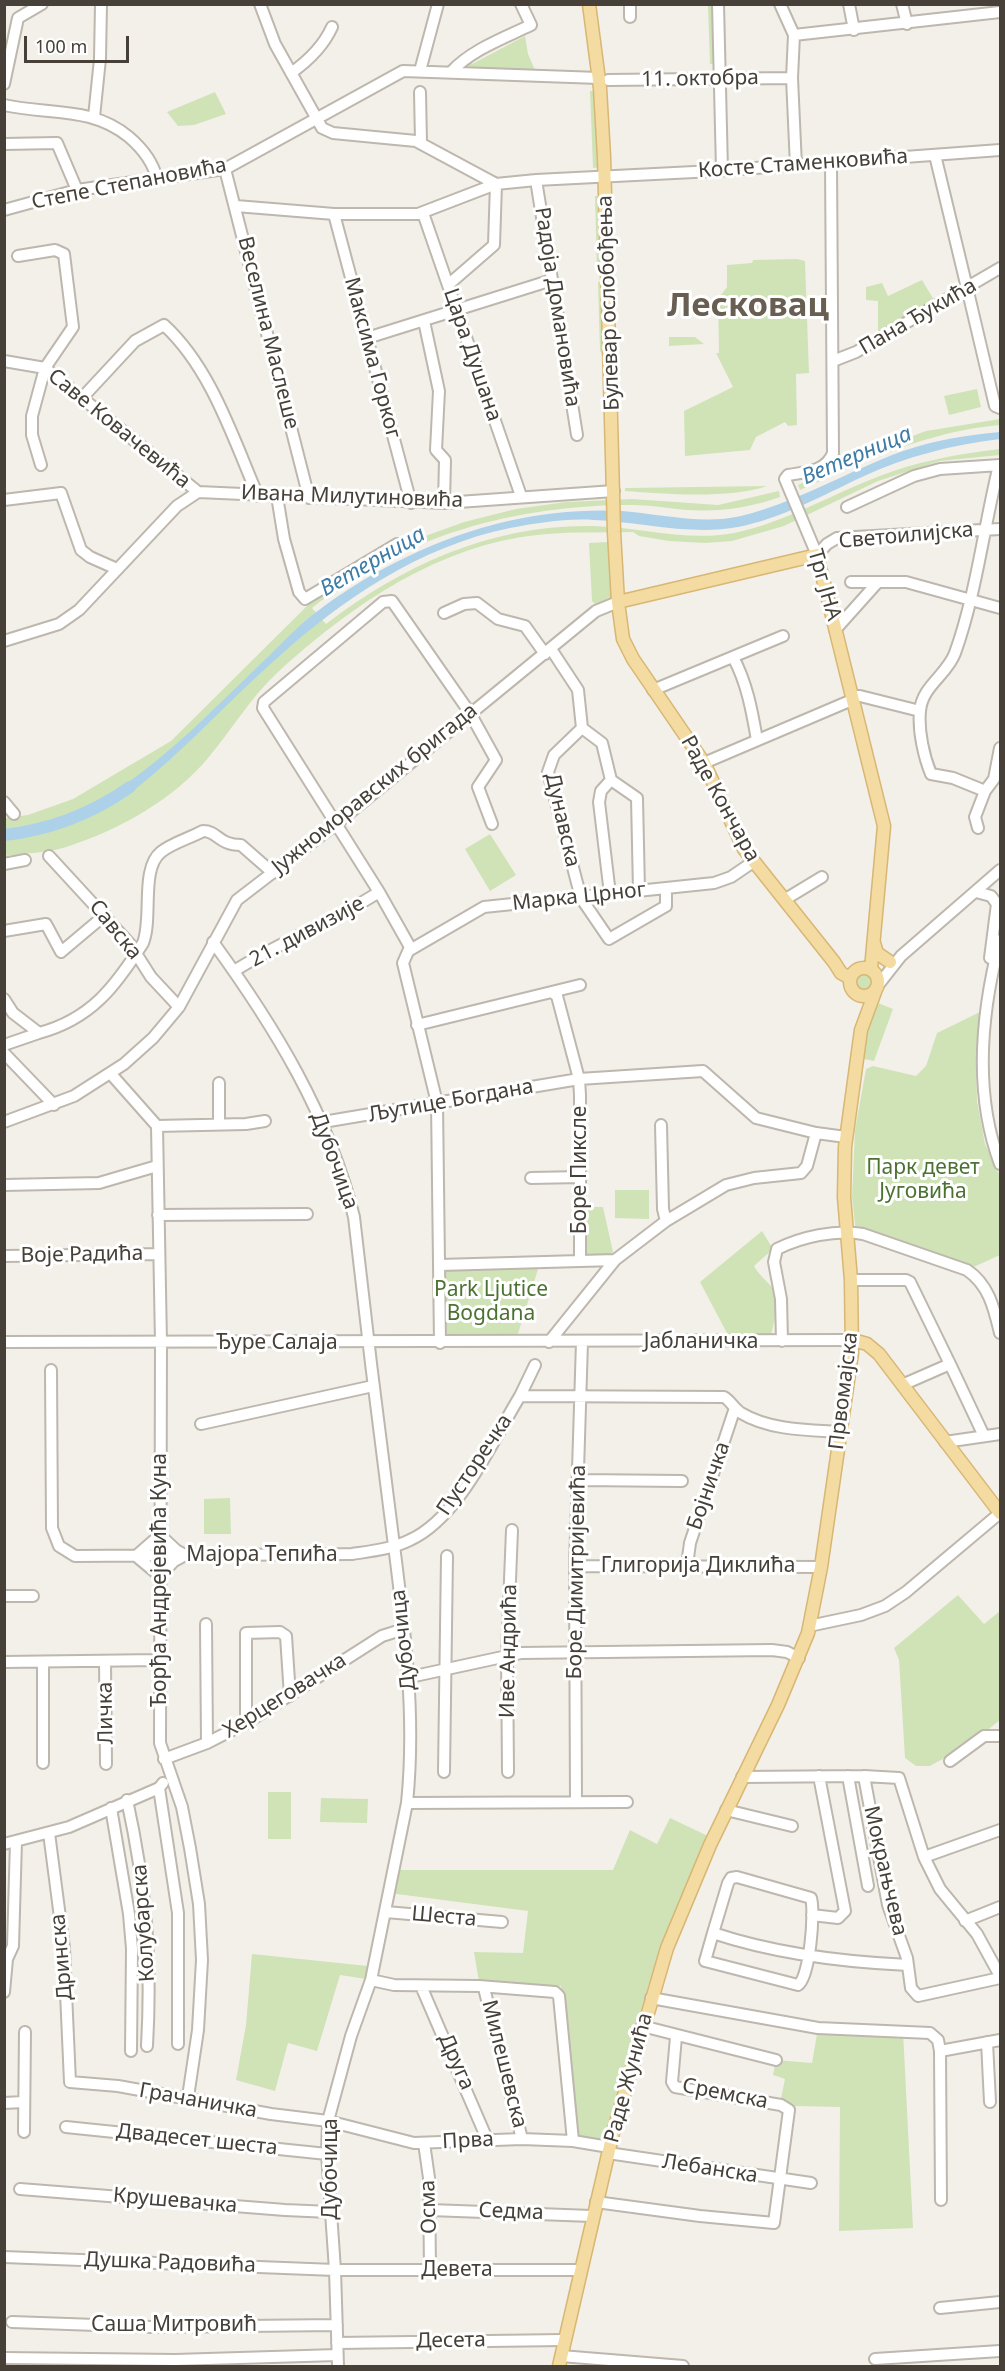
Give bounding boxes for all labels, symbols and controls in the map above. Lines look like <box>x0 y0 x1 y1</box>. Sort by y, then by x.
scale bar <box>27 24 132 62</box>
text: 100 m <box>35 34 87 58</box>
street label: 11. октобра <box>641 65 759 93</box>
street label: Косте Стаменковића <box>697 144 909 184</box>
street label: Степе Степановића <box>29 153 229 215</box>
street label: Булевар ослобођења <box>593 195 625 411</box>
street label: Радоја Домановића <box>529 205 585 409</box>
street label: Веселина Маслеше <box>232 234 304 432</box>
street label: Пана Ђукића <box>855 273 981 361</box>
street label: Максима Горког <box>338 275 406 441</box>
street label: Цара Душана <box>437 285 507 425</box>
district label: Лесковац <box>667 287 829 327</box>
street label: Саве Ковачевића <box>43 364 195 494</box>
water label: Ветерница <box>798 421 916 491</box>
street label: Ивана Милутиновића <box>241 481 463 513</box>
street label: Светоилијска <box>838 518 974 554</box>
water label: Ветерница <box>316 521 430 603</box>
street label: Трг ЈНА <box>802 546 846 624</box>
street label: Јужноморавских бригада <box>267 698 483 880</box>
street label: Раде Кончара <box>675 732 765 866</box>
street label: Дунавска <box>539 770 585 870</box>
street label: Марка Црног <box>511 877 647 917</box>
street label: 21. дивизије <box>245 891 369 973</box>
street label: Савска <box>83 895 147 965</box>
street label: Љутице Богдана <box>367 1074 535 1128</box>
street label: Боре Пиксле <box>567 1106 593 1234</box>
street label: Дубочица <box>305 1109 363 1213</box>
park label: Парк девет Југовића <box>866 1155 980 1205</box>
street label: Воје Радића <box>20 1241 144 1269</box>
park label: Park Ljutice Bogdana <box>434 1277 548 1327</box>
street label: Јабланичка <box>644 1329 758 1355</box>
street label: Ђуре Салаја <box>216 1330 338 1356</box>
street label: Првомајска <box>824 1331 864 1451</box>
street label: Пусторечка <box>432 1410 518 1520</box>
street label: Бојничка <box>682 1439 736 1533</box>
street label: Ђорђа Андрејевића Куна <box>147 1453 173 1707</box>
street label: Боре Димитријевића <box>563 1464 591 1680</box>
street label: Мајора Тепића <box>186 1542 338 1568</box>
street label: Глигорија Диклића <box>601 1553 795 1579</box>
street label: Иве Андрића <box>495 1584 523 1718</box>
street label: Дубочица <box>386 1588 422 1692</box>
street label: Херцеговачка <box>219 1648 351 1744</box>
street label: Личка <box>93 1682 119 1744</box>
street label: Мокрањчева <box>858 1804 912 1938</box>
street label: Колубарска <box>127 1863 161 1983</box>
street label: Шеста <box>410 1902 478 1932</box>
street label: Дринска <box>46 1913 78 2001</box>
street label: Милешевска <box>476 1997 532 2131</box>
street label: Раде Жунића <box>600 2010 658 2146</box>
street label: Друга <box>432 2030 480 2094</box>
street label: Сремска <box>680 2073 770 2115</box>
street label: Грачаничка <box>137 2078 259 2124</box>
street label: Дубочица <box>318 2118 344 2220</box>
street label: Двадесет шеста <box>115 2119 279 2161</box>
street label: Прва <box>442 2127 494 2155</box>
street label: Лебанска <box>661 2149 759 2189</box>
street label: Осма <box>415 2180 443 2234</box>
street label: Крушевачка <box>112 2183 238 2219</box>
street label: Седма <box>478 2198 544 2226</box>
street label: Душка Радовића <box>84 2247 256 2279</box>
street label: Девета <box>421 2257 493 2283</box>
street label: Саша Митровић <box>91 2312 257 2338</box>
street label: Десета <box>416 2328 486 2354</box>

